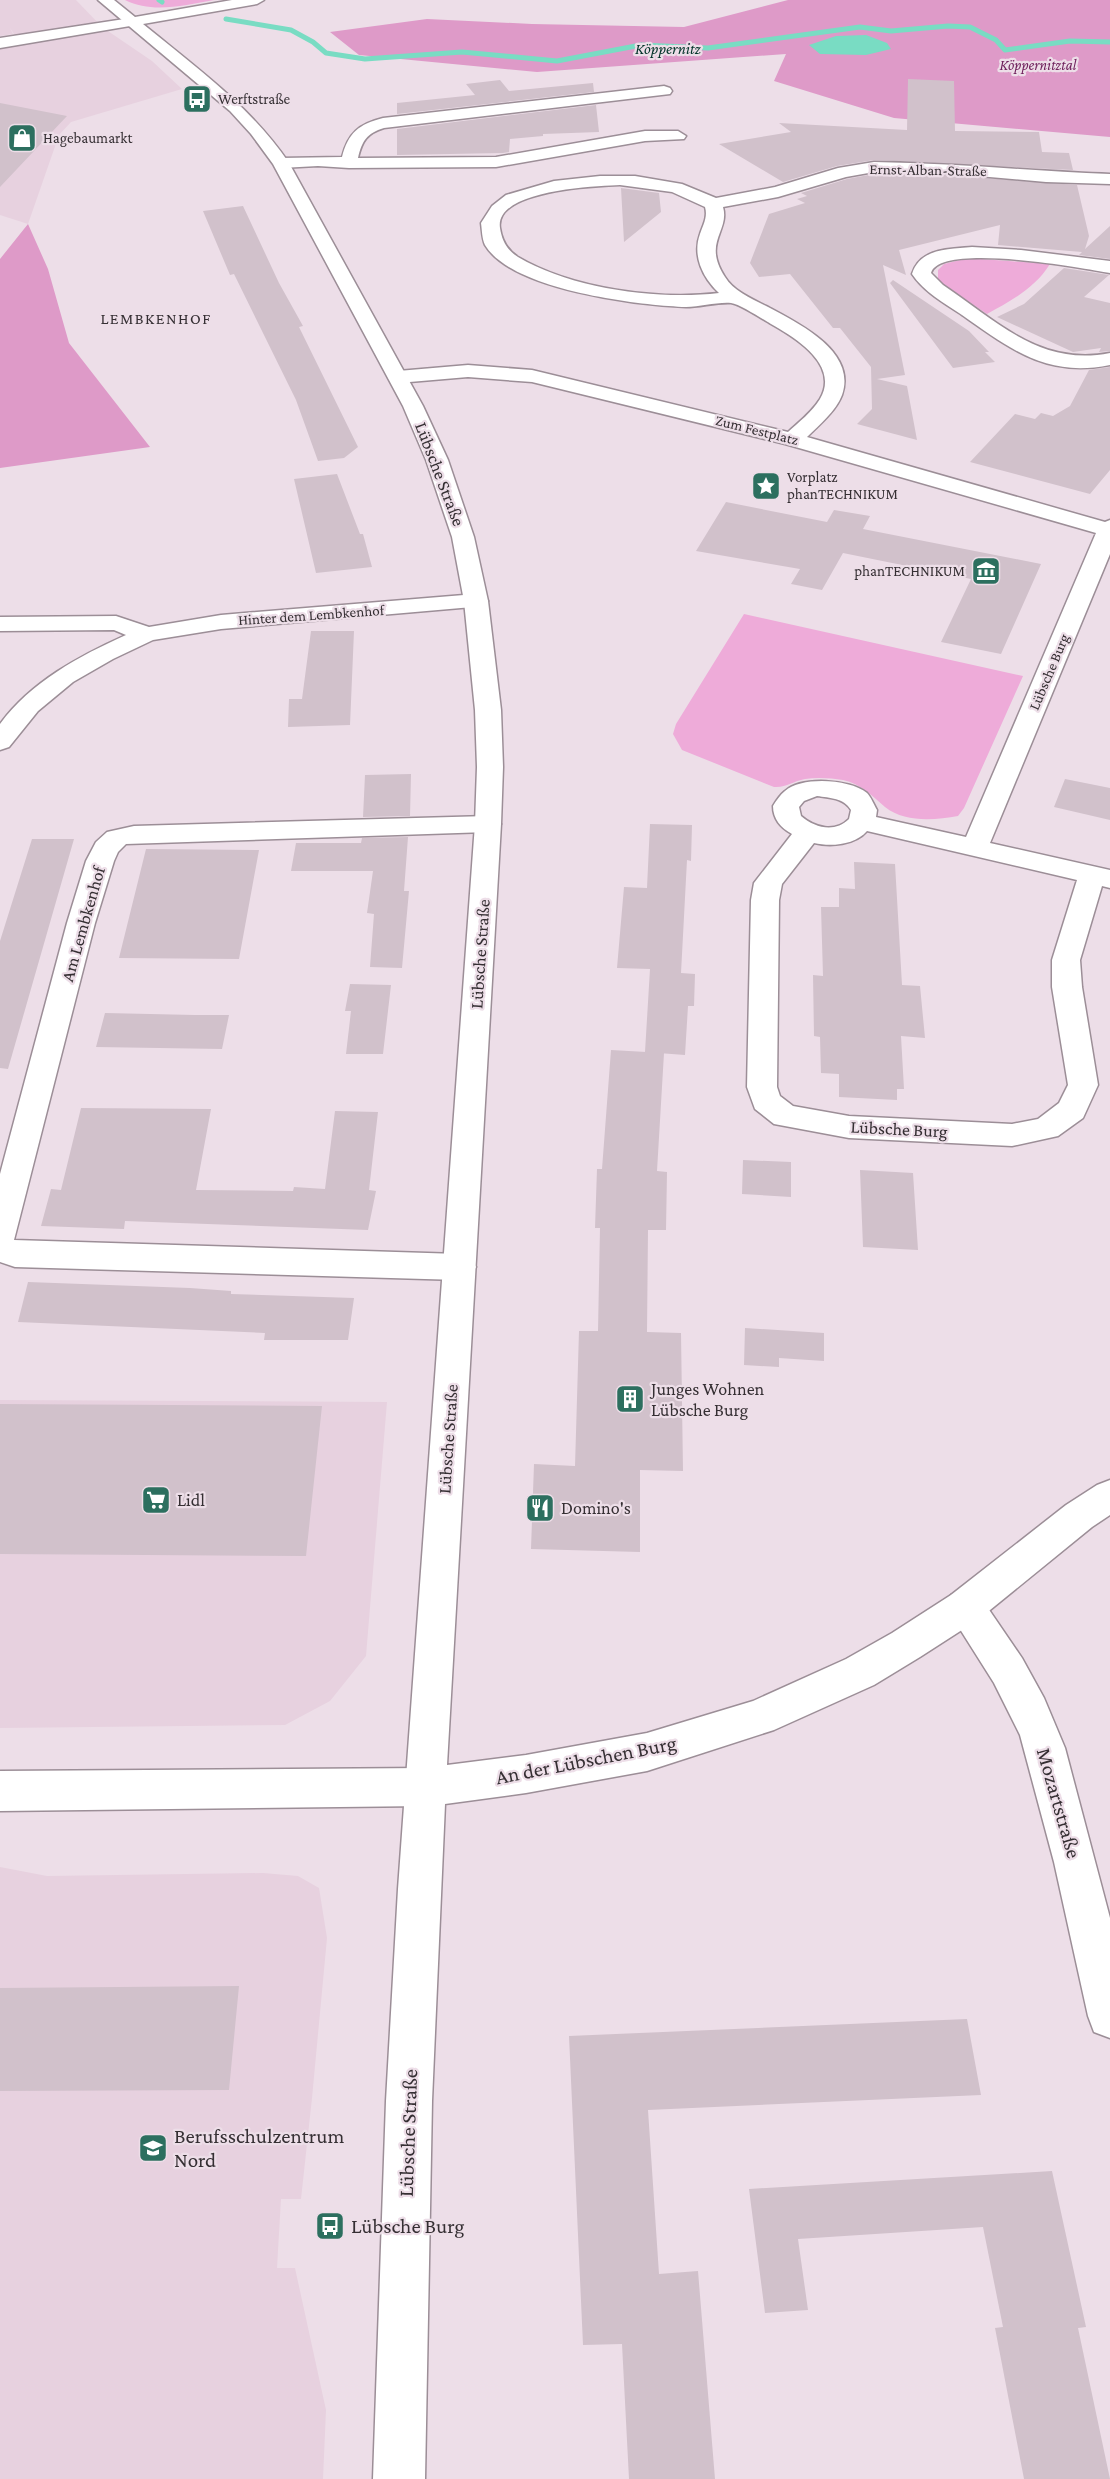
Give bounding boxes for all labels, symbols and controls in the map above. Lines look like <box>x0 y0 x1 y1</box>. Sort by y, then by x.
water label: Köppernitz <box>635 40 702 58</box>
park label: Köppernitztal <box>1000 57 1077 74</box>
bus stop icon: Werftstraße <box>181 83 213 115</box>
place label: Werftstraße <box>218 91 291 107</box>
shop icon: Hagebaumarkt <box>6 122 38 154</box>
place label: Hagebaumarkt <box>43 130 133 147</box>
street label: Ernst-Alban-Straße <box>869 161 987 179</box>
district label: LEMBKENHOF <box>100 310 212 327</box>
street label: Zum Festplatz <box>714 412 800 449</box>
street label: Lübsche Straße <box>411 419 469 529</box>
place label: Vorplatz phanTECHNIKUM <box>787 469 898 503</box>
place icon: Vorplatz phanTECHNIKUM <box>750 470 782 502</box>
museum icon: phanTECHNIKUM <box>970 555 1002 587</box>
place label: phanTECHNIKUM <box>854 563 965 580</box>
street label: Hinter dem Lembkenhof <box>237 602 386 628</box>
street label: Lübsche Burg <box>1026 632 1073 713</box>
street label: Am Lembkenhof <box>57 863 109 984</box>
street label: Lübsche Straße <box>466 898 494 1009</box>
street label: Lübsche Burg <box>850 1116 948 1142</box>
place label: Junges Wohnen Lübsche Burg <box>649 1379 765 1420</box>
street label: Lübsche Straße <box>434 1383 462 1494</box>
building icon: Junges Wohnen Lübsche Burg <box>614 1383 646 1415</box>
supermarket icon: Lidl <box>140 1484 172 1516</box>
place label: Lidl <box>177 1490 205 1510</box>
restaurant icon: Domino's <box>524 1492 556 1524</box>
place label: Domino's <box>561 1498 631 1518</box>
street label: An der Lübschen Burg <box>494 1731 678 1789</box>
street label: Mozartstraße <box>1032 1745 1086 1861</box>
street label: Lübsche Straße <box>394 2069 422 2197</box>
place label: Berufsschulzentrum Nord <box>174 2124 344 2172</box>
school or university icon: Berufsschulzentrum Nord <box>137 2132 169 2164</box>
bus stop icon: Lübsche Burg <box>314 2210 346 2242</box>
place label: Lübsche Burg <box>351 2214 464 2238</box>

